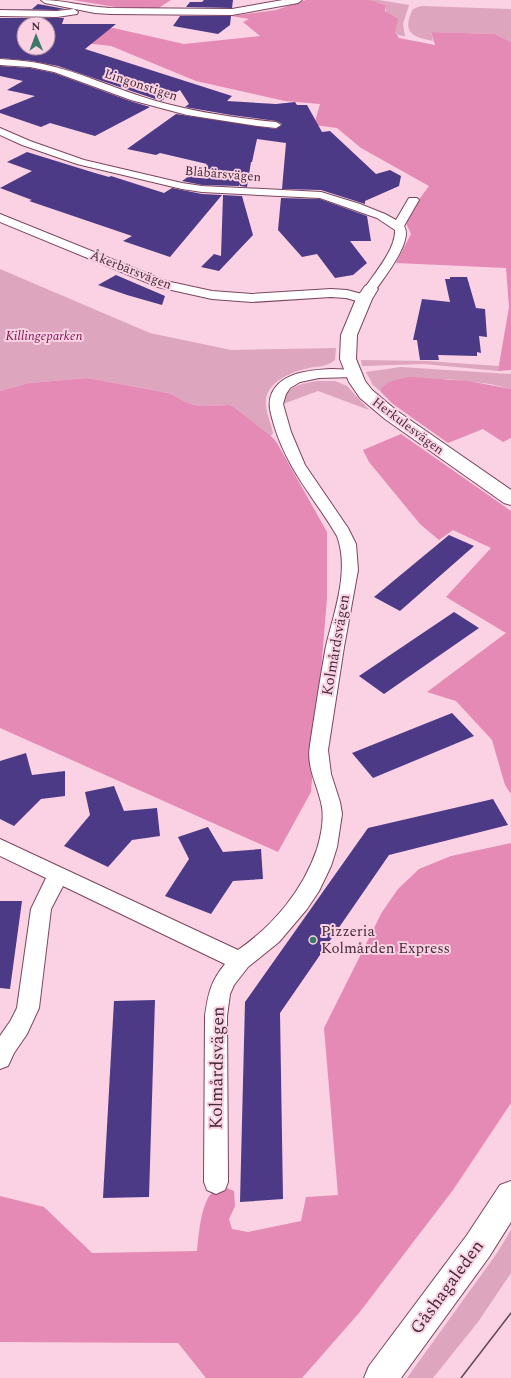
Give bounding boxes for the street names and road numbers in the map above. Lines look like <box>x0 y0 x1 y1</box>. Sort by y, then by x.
street label: Lingonstigen <box>102 64 181 106</box>
street label: Blåbärsvägen <box>184 161 262 187</box>
street label: Åkerbärsvägen <box>87 245 175 295</box>
street label: Herkulesvägen <box>368 392 448 460</box>
street label: Kolmårdsvägen <box>316 592 356 697</box>
street label: Kolmårdsvägen <box>202 1006 232 1130</box>
street label: Gåshagaleden <box>403 1234 491 1340</box>

